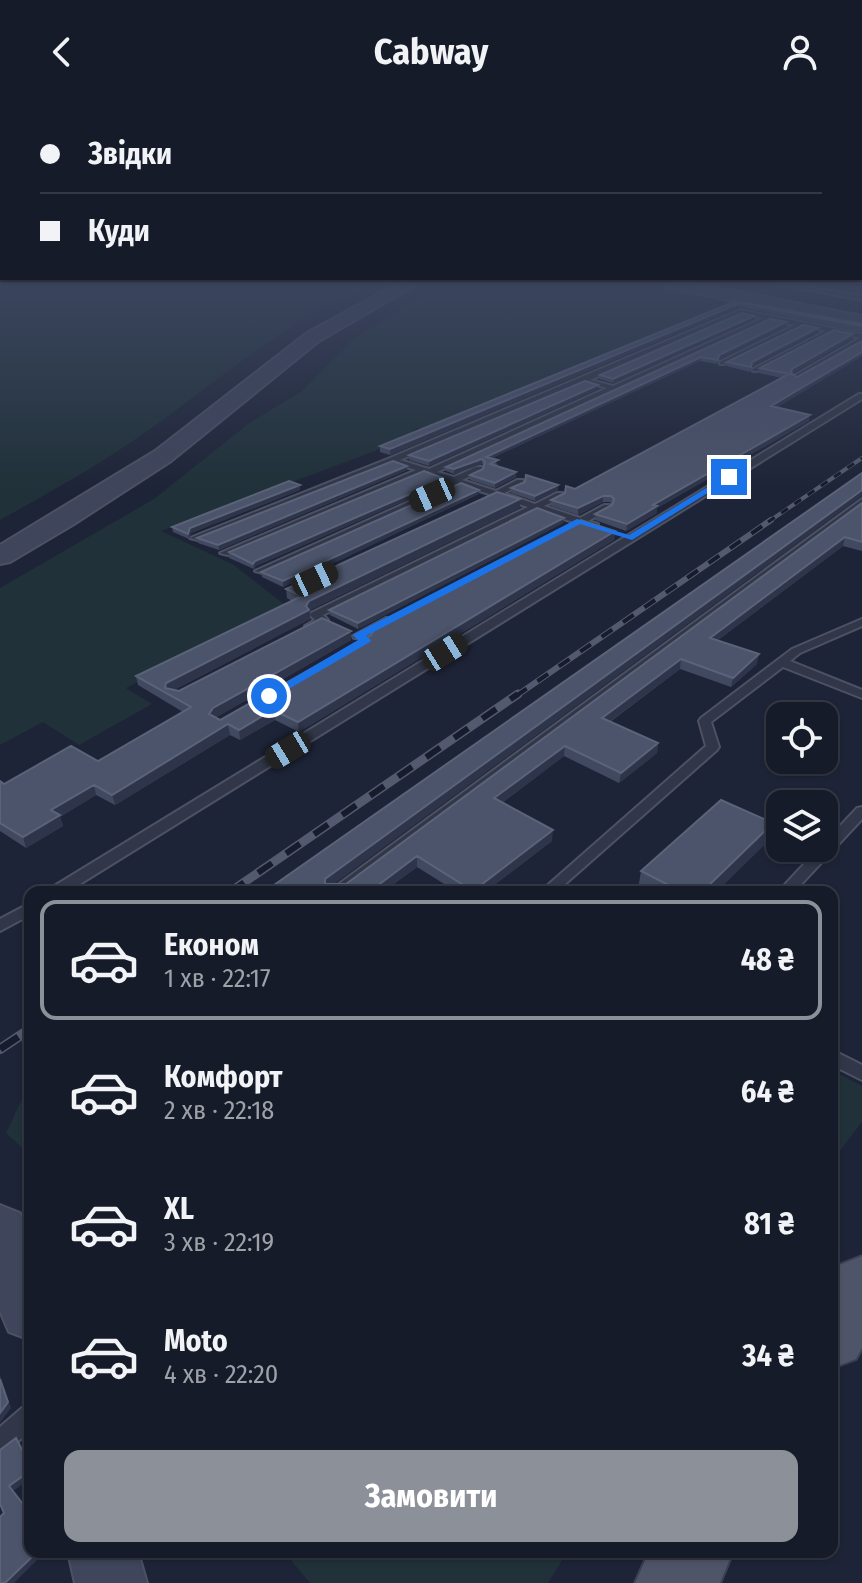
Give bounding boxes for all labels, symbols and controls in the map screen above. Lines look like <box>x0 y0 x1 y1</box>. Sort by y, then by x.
icon: back <box>40 30 84 74</box>
text: Cabway <box>374 30 488 74</box>
icon: person <box>778 30 822 74</box>
text: Звідки <box>88 136 172 172</box>
text: Куди <box>88 213 150 249</box>
route end <box>711 459 747 495</box>
car <box>405 474 459 516</box>
car <box>288 558 342 600</box>
car <box>418 629 472 675</box>
route start <box>251 678 287 714</box>
map controls <box>766 702 838 862</box>
button: locate <box>766 702 838 774</box>
car <box>261 727 315 773</box>
button: layers <box>766 790 838 862</box>
icon: car <box>68 924 140 996</box>
text: Економ <box>164 927 259 963</box>
text: 48 ₴ <box>741 942 794 978</box>
text: 1 хв · 22:17 <box>164 963 271 994</box>
icon: car <box>68 1056 140 1128</box>
text: Комфорт <box>164 1059 282 1095</box>
text: 64 ₴ <box>741 1074 794 1110</box>
text: 2 хв · 22:18 <box>164 1095 274 1126</box>
icon: car <box>68 1188 140 1260</box>
text: XL <box>164 1191 194 1227</box>
text: 81 ₴ <box>744 1206 794 1242</box>
text: 3 хв · 22:19 <box>164 1227 274 1258</box>
icon: car <box>68 1320 140 1392</box>
text: Moto <box>164 1323 228 1359</box>
text: 34 ₴ <box>742 1338 794 1374</box>
text: 4 хв · 22:20 <box>164 1359 278 1390</box>
button: Замовити <box>64 1450 798 1542</box>

